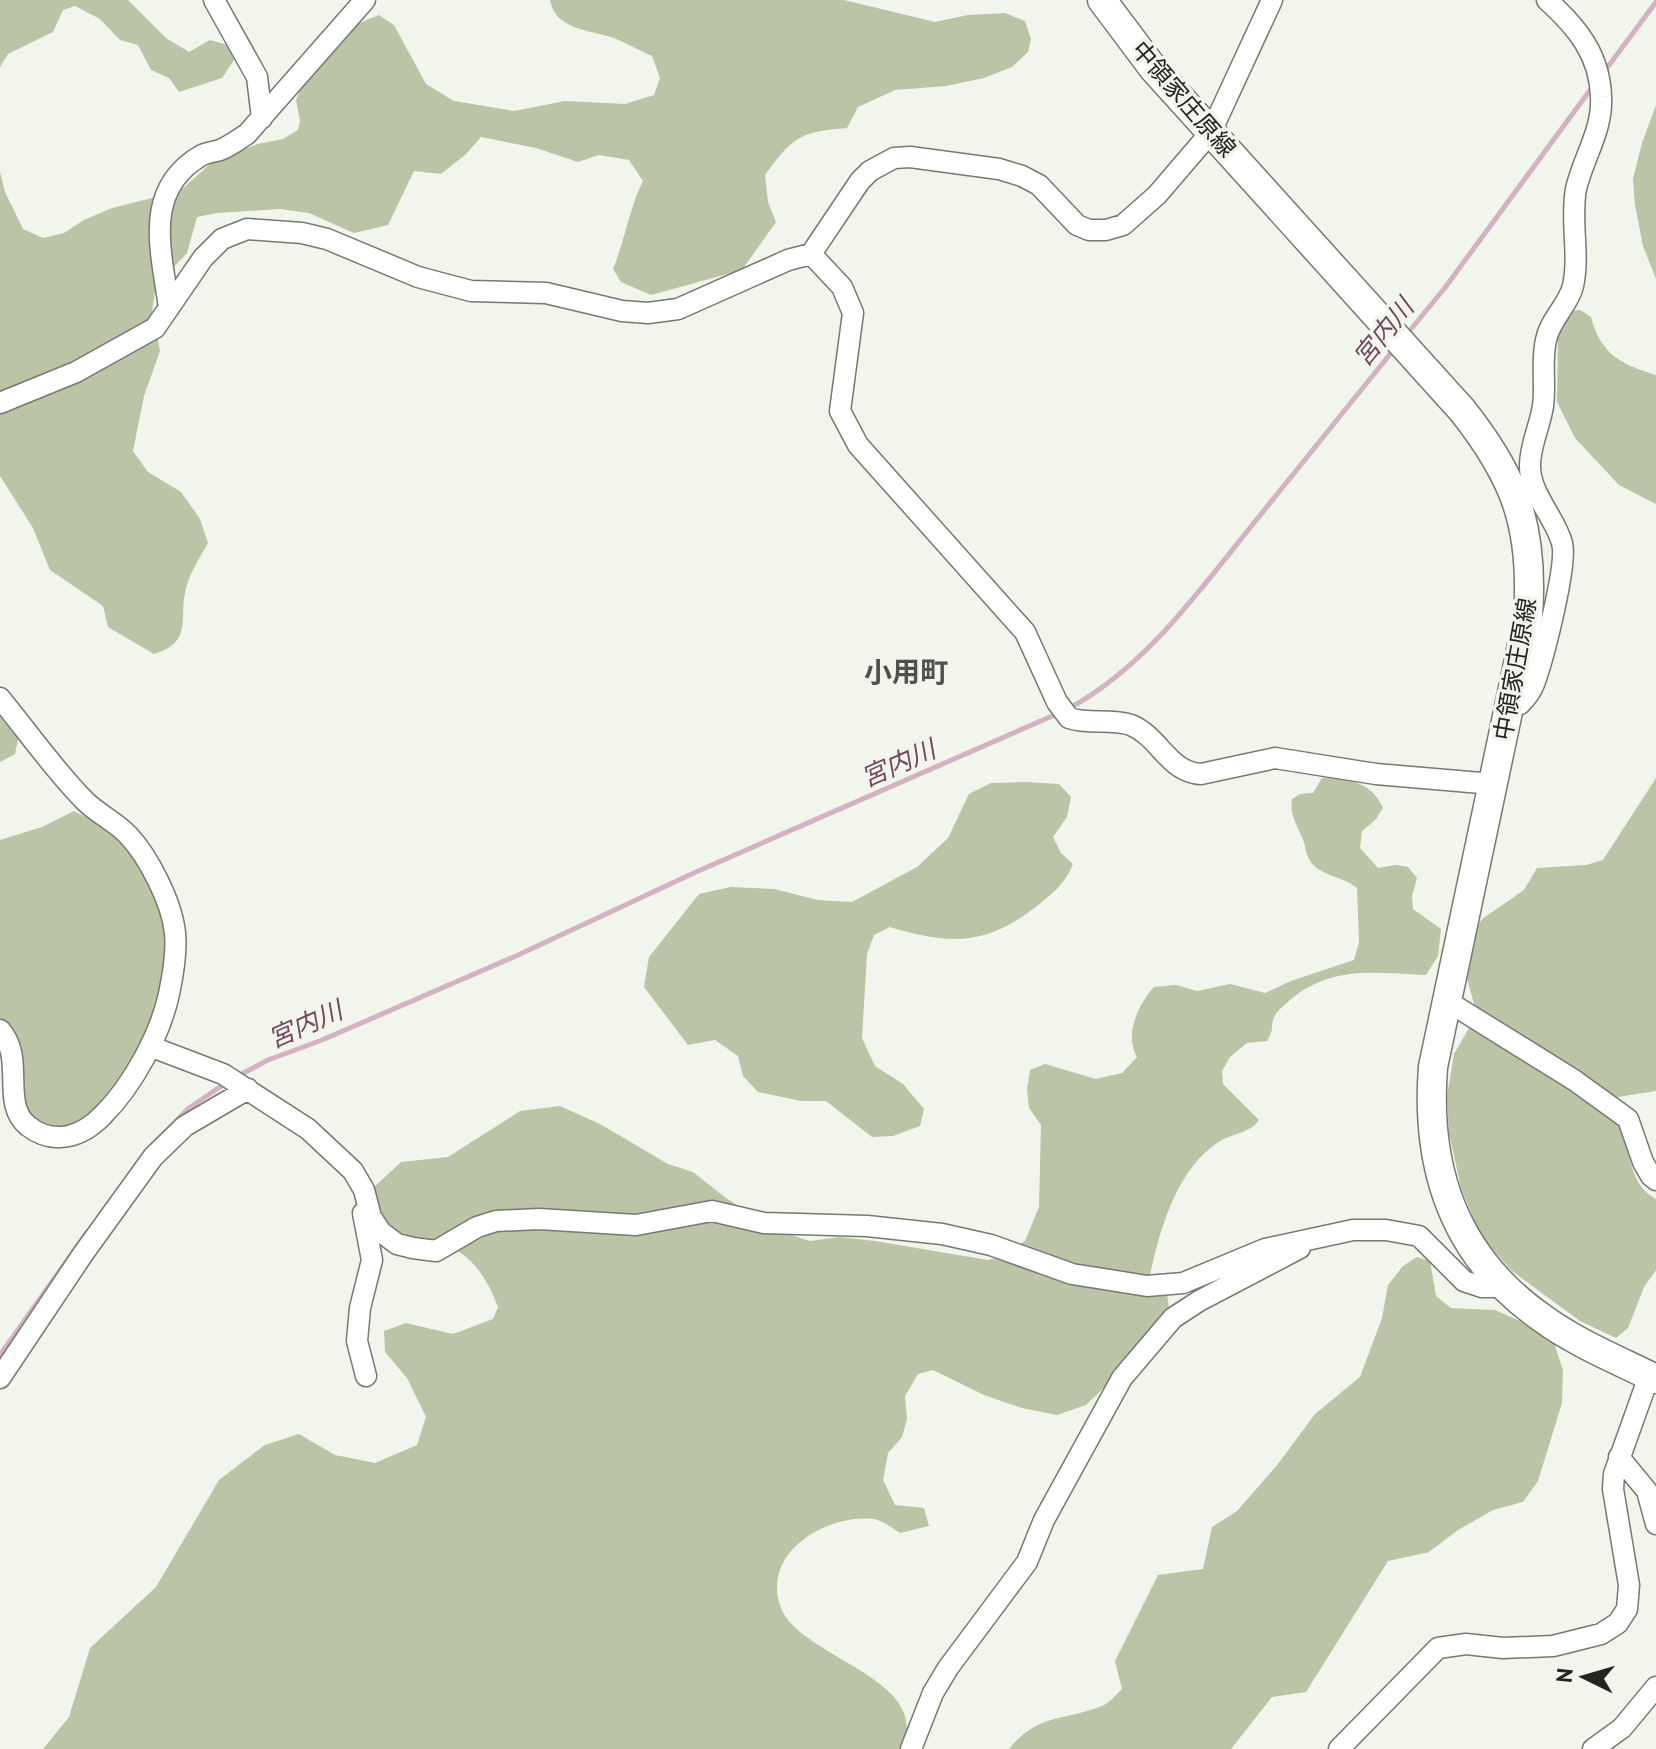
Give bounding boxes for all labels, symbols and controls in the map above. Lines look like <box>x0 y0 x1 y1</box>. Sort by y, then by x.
street label: 中領家庄原線 <box>1125 34 1243 164</box>
water label: 宮内川 <box>1346 289 1422 373</box>
street label: 中領家庄原線 <box>1487 595 1543 743</box>
district label: 小用町 <box>864 653 948 690</box>
water label: 宮内川 <box>856 731 943 794</box>
water label: 宮内川 <box>263 992 350 1055</box>
north arrow <box>1544 1637 1624 1717</box>
text: N <box>1549 1667 1579 1684</box>

